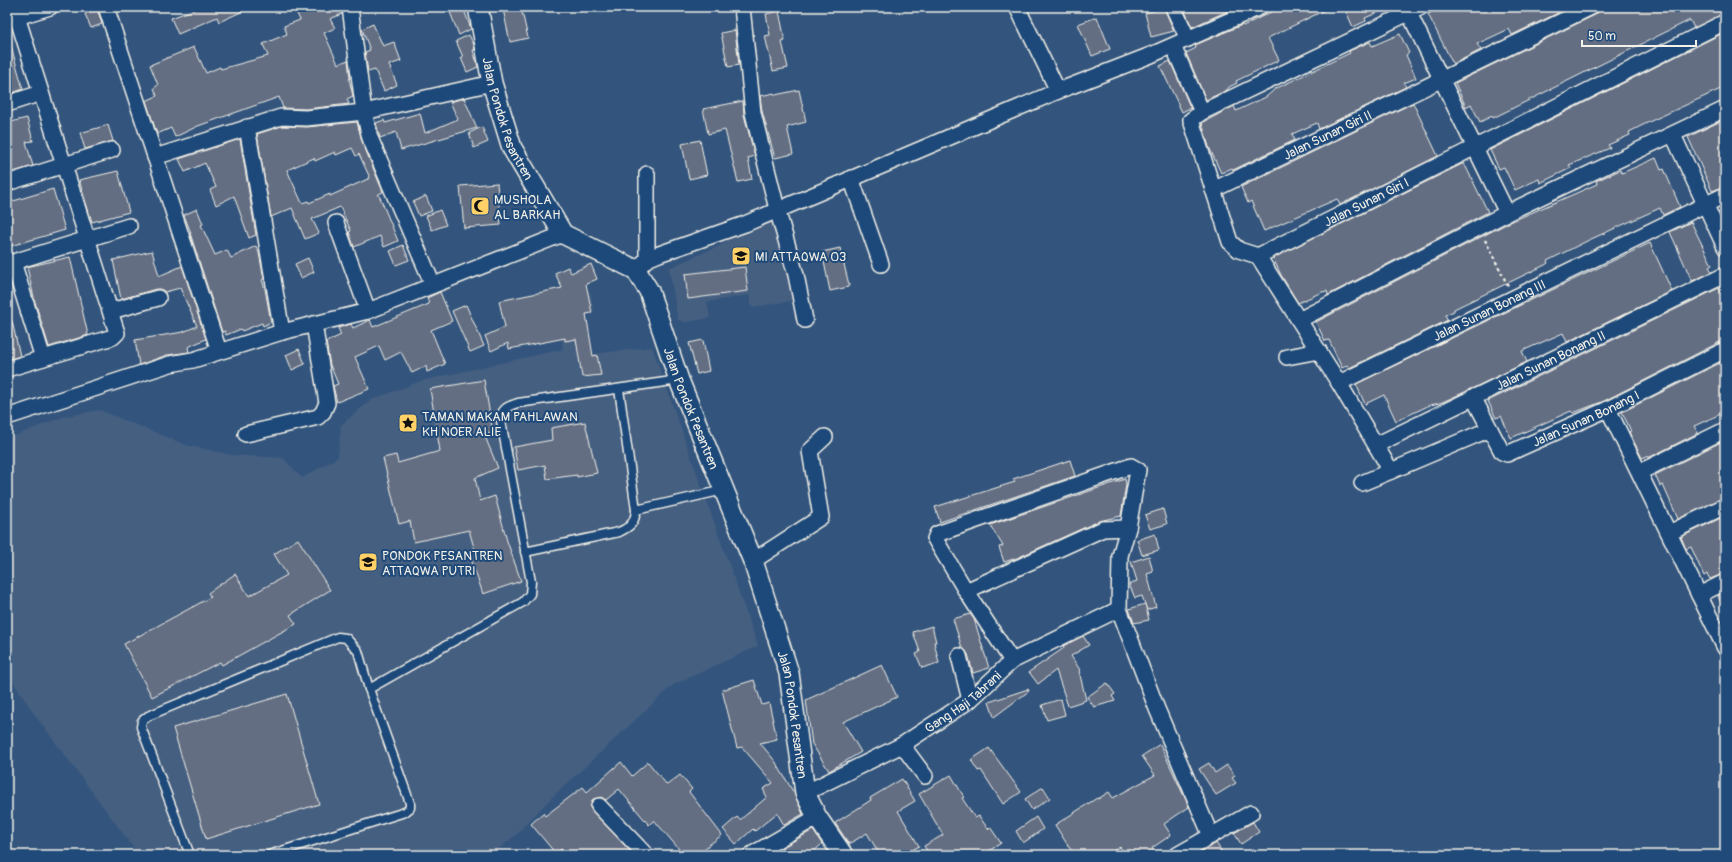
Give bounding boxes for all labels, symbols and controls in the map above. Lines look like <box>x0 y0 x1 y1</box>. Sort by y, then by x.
scale bar <box>1582 22 1696 48</box>
text: 50 m <box>1588 29 1616 44</box>
street label: Jalan Pondok Pesantren <box>478 56 536 183</box>
street label: Jalan Sunan Giri II <box>1281 107 1375 164</box>
street label: Jalan Sunan Giri I <box>1321 175 1412 231</box>
place label: MUSHOLA AL BARKAH <box>494 192 560 223</box>
mosque icon: MUSHOLA AL BARKAH <box>469 195 491 217</box>
school or university icon: MI ATTAQWA 03 <box>730 245 752 267</box>
place label: MI ATTAQWA 03 <box>755 249 846 265</box>
street label: Jalan Sunan Bonang III <box>1430 277 1548 345</box>
street label: Jalan Sunan Bonang II <box>1493 328 1608 394</box>
street label: Jalan Pondok Pesantren <box>660 346 722 472</box>
street label: Jalan Sunan Bonang I <box>1530 387 1642 451</box>
place label: TAMAN MAKAM PAHLAWAN KH NOER ALIE <box>422 409 578 440</box>
place icon: TAMAN MAKAM PAHLAWAN KH NOER ALIE <box>397 412 419 434</box>
place label: PONDOK PESANTREN ATTAQWA PUTRI <box>382 548 503 579</box>
school or university icon: PONDOK PESANTREN ATTAQWA PUTRI <box>357 551 379 573</box>
street label: Jalan Pondok Pesantren <box>773 649 810 780</box>
street label: Gang Haji Tabrani <box>922 668 1005 737</box>

